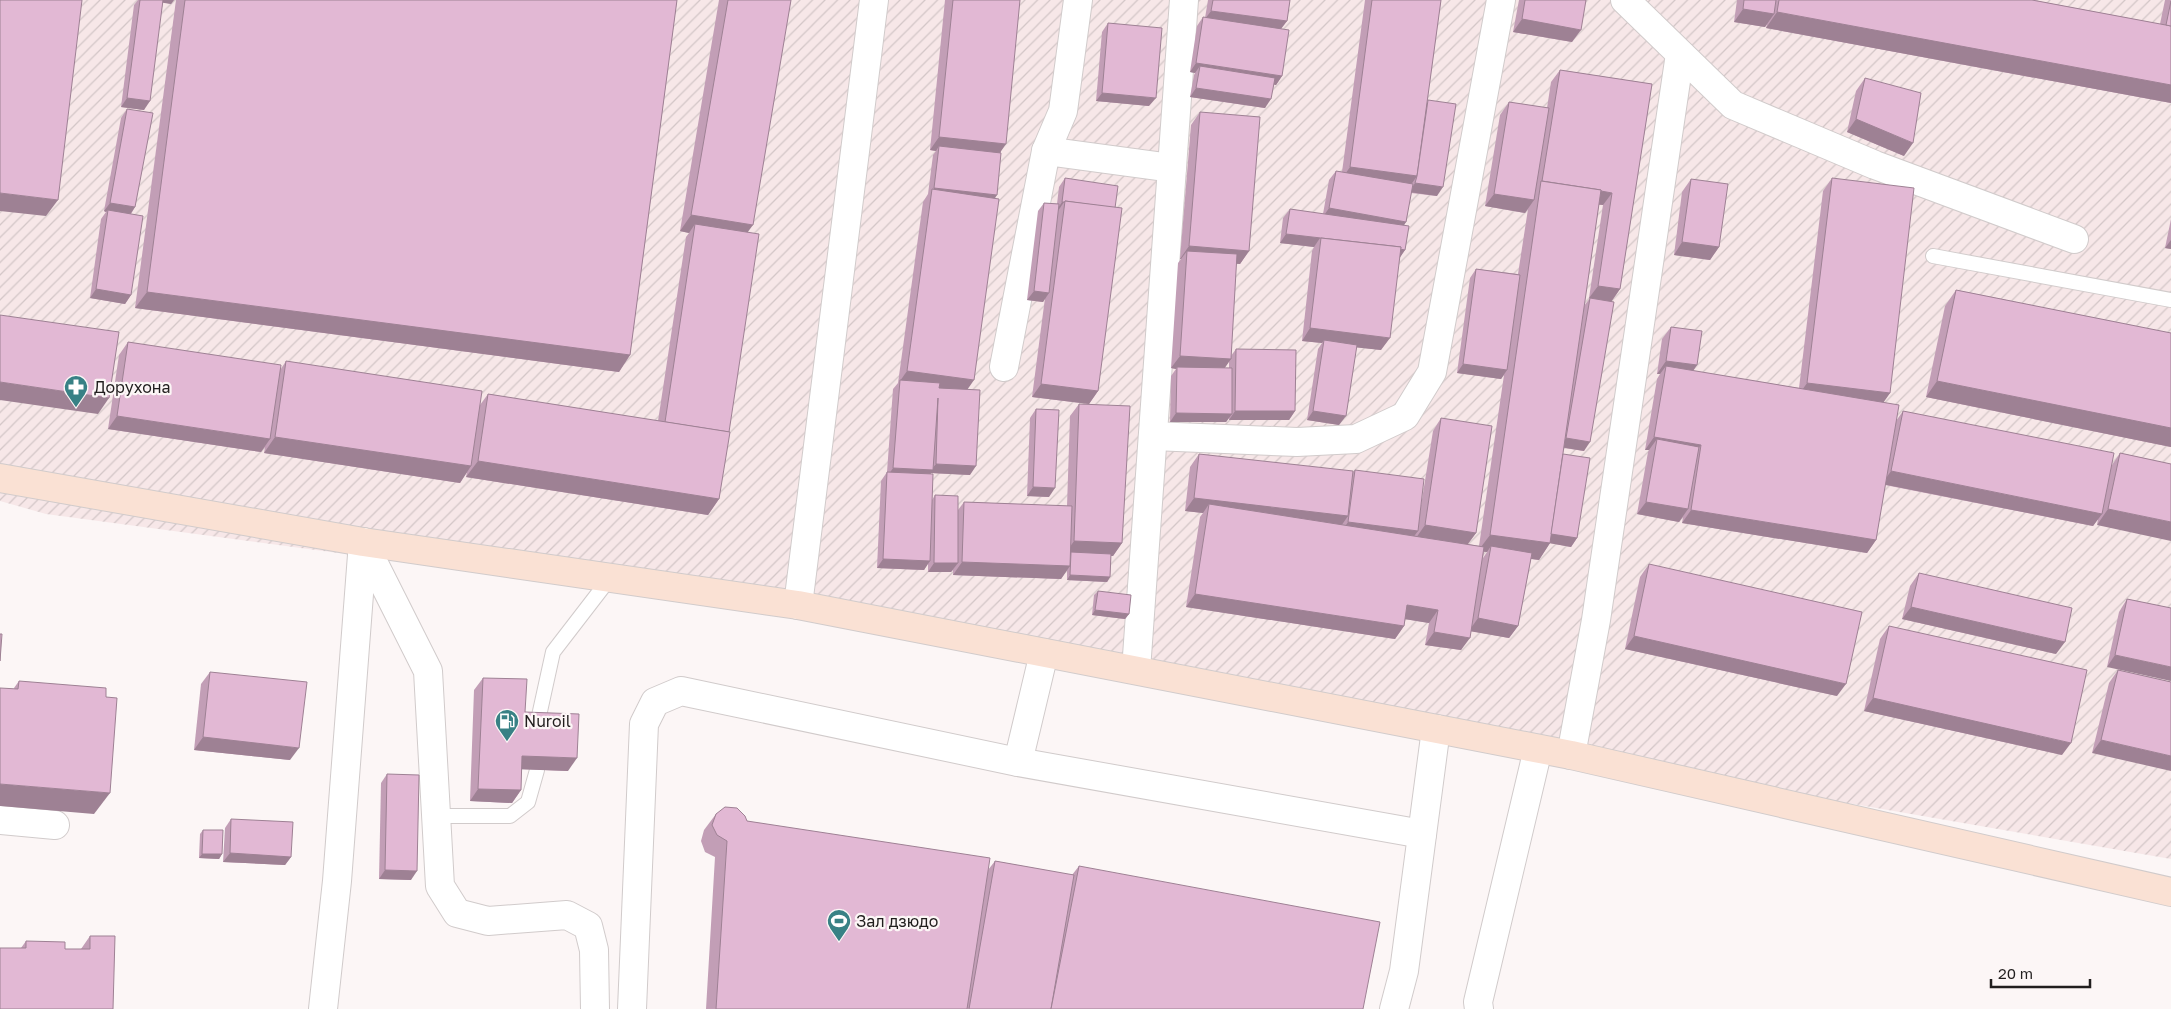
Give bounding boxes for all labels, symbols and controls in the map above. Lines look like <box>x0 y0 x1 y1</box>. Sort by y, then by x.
pharmacy icon: Дорухона <box>63 374 89 408</box>
place label: Дорухона <box>94 377 171 397</box>
fuel station icon: Nuroil <box>494 708 520 742</box>
place label: Nuroil <box>524 711 571 731</box>
sports icon: Зал дзюдо <box>826 908 852 942</box>
place label: Зал дзюдо <box>856 911 938 931</box>
scale bar <box>1991 956 2090 988</box>
text: 20 m <box>1998 964 2033 982</box>

